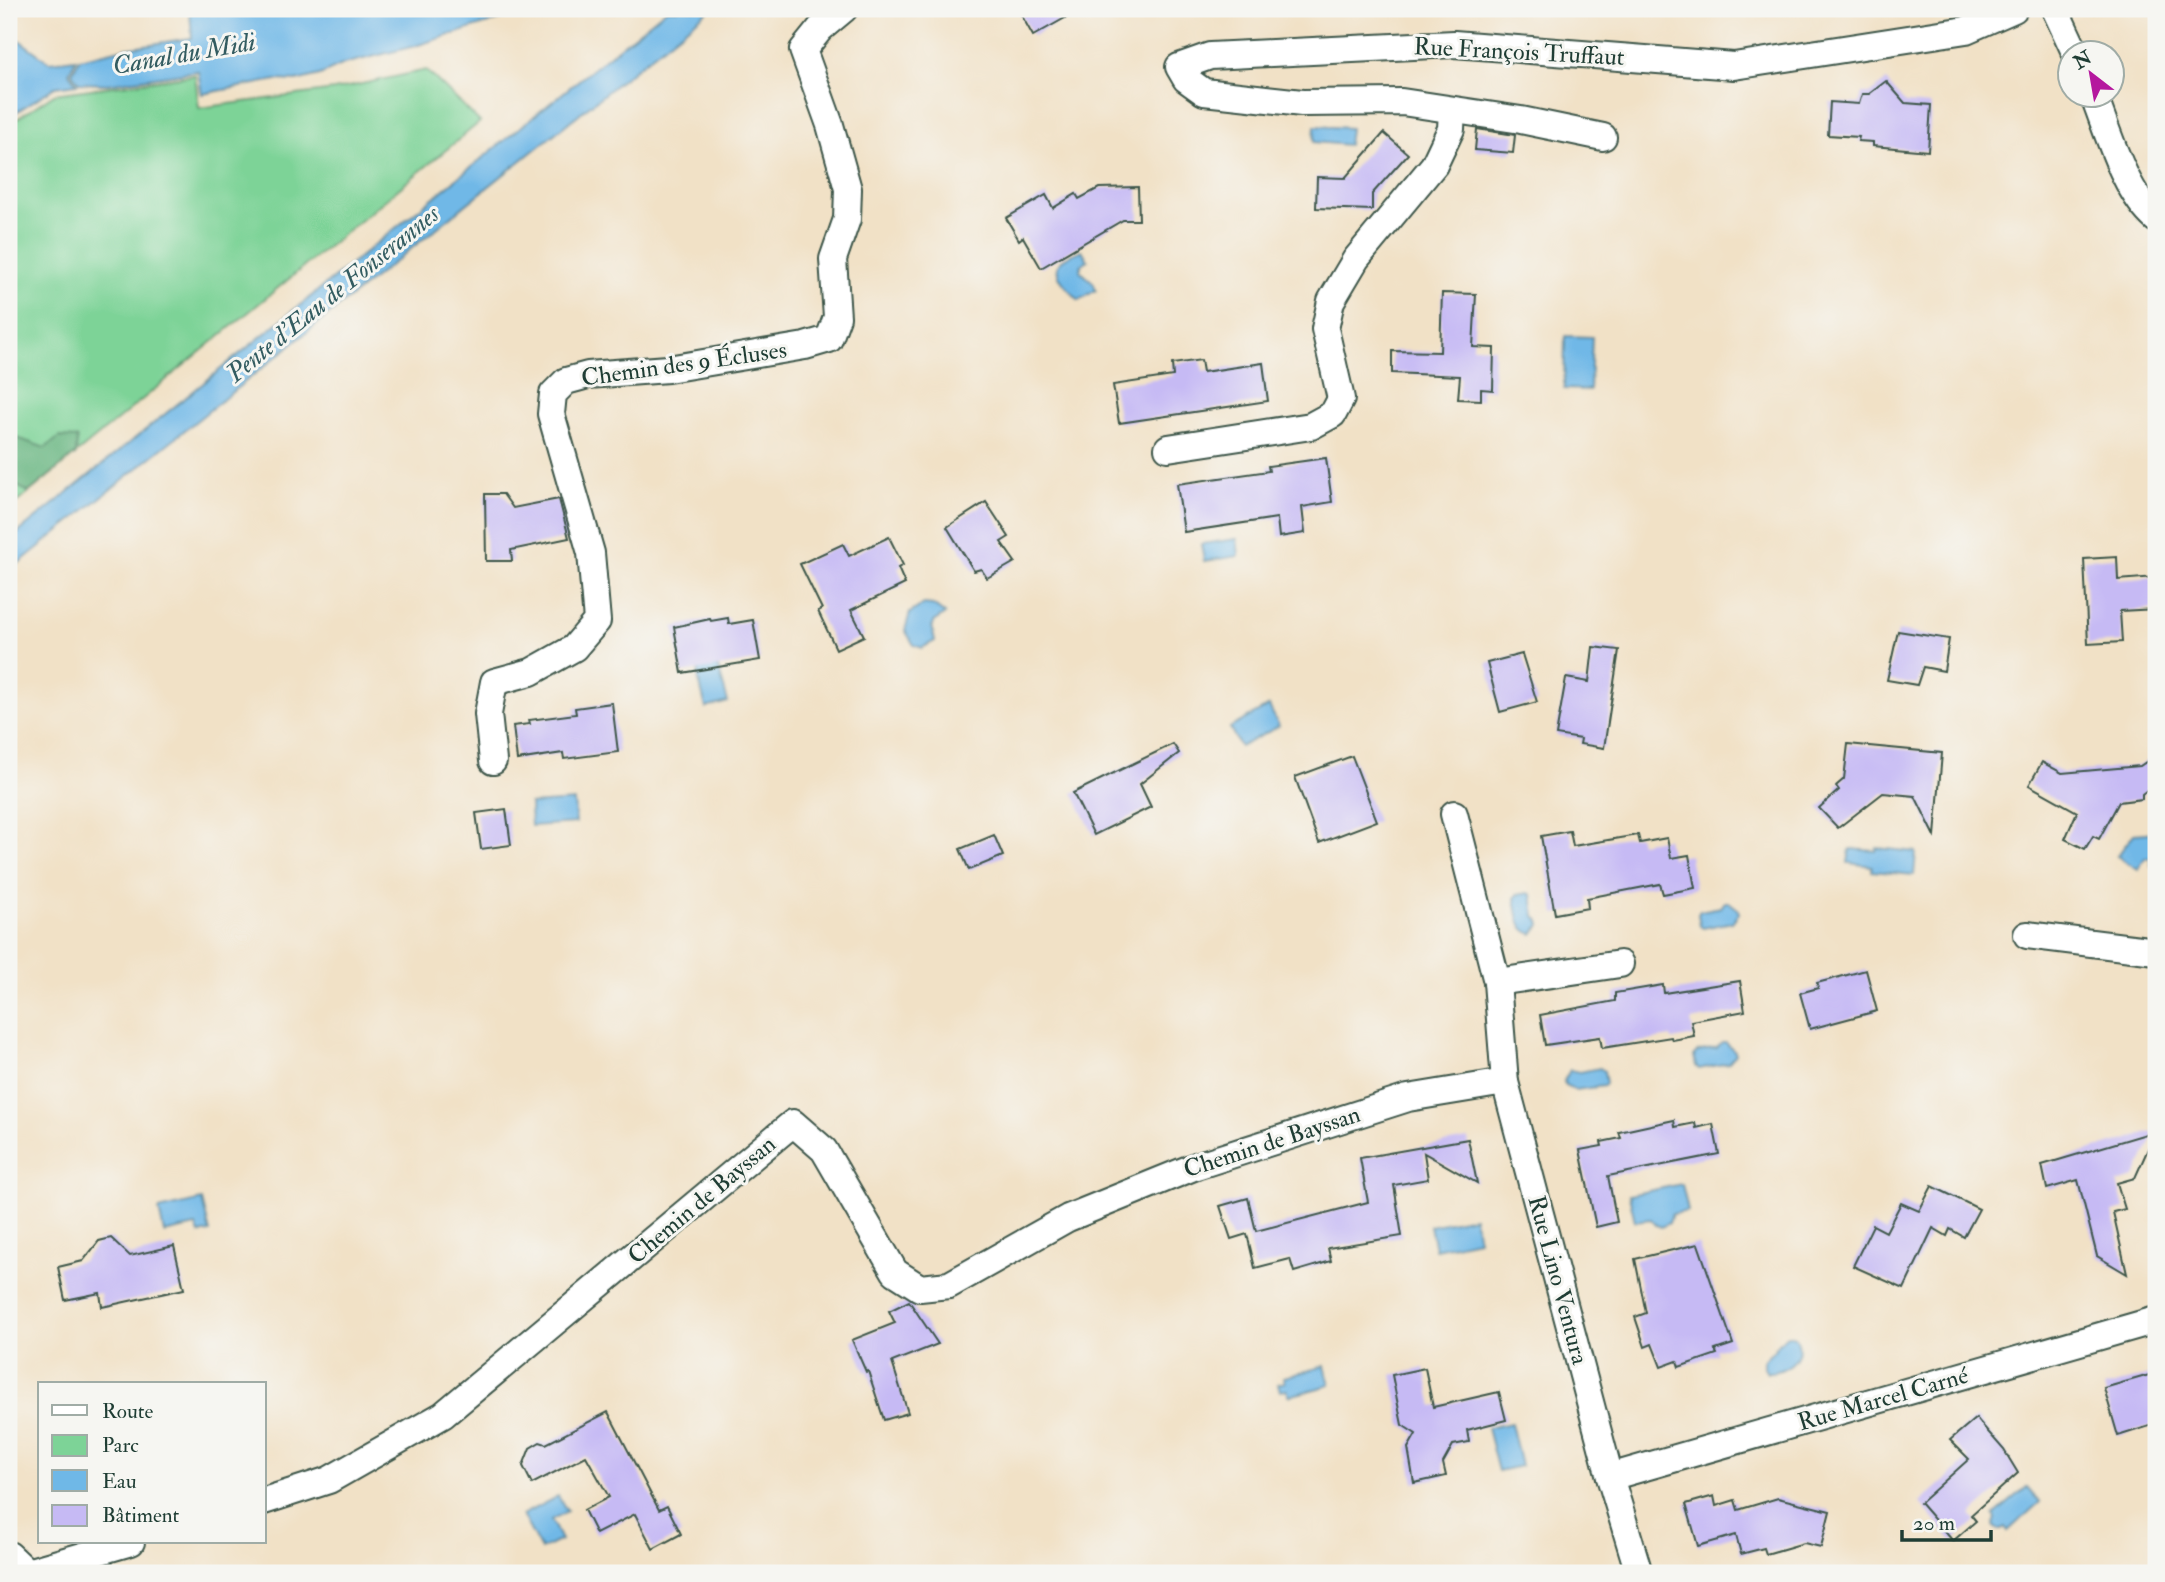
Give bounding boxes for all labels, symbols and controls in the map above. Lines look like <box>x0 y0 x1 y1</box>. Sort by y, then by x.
water label: Canal du Midi <box>110 26 258 82</box>
street label: Rue François Truffaut <box>1413 31 1625 73</box>
north arrow <box>2056 38 2126 108</box>
text: N <box>2068 45 2097 75</box>
water label: Pente d'Eau de Fonserannes <box>219 198 447 390</box>
street label: Chemin des 9 Écluses <box>579 333 789 394</box>
street label: Chemin de Bayssan <box>1180 1099 1364 1185</box>
street label: Chemin de Bayssan <box>622 1129 782 1271</box>
street label: Rue Lino Ventura <box>1521 1192 1596 1369</box>
street label: Rue Marcel Carné <box>1794 1360 1973 1438</box>
legend <box>38 1382 266 1544</box>
text: Route <box>102 1398 154 1425</box>
text: Parc <box>102 1432 139 1459</box>
text: Eau <box>102 1468 137 1495</box>
scale bar <box>1902 1498 1992 1542</box>
text: Bâtiment <box>102 1502 179 1529</box>
text: 20 m <box>1913 1510 1955 1537</box>

